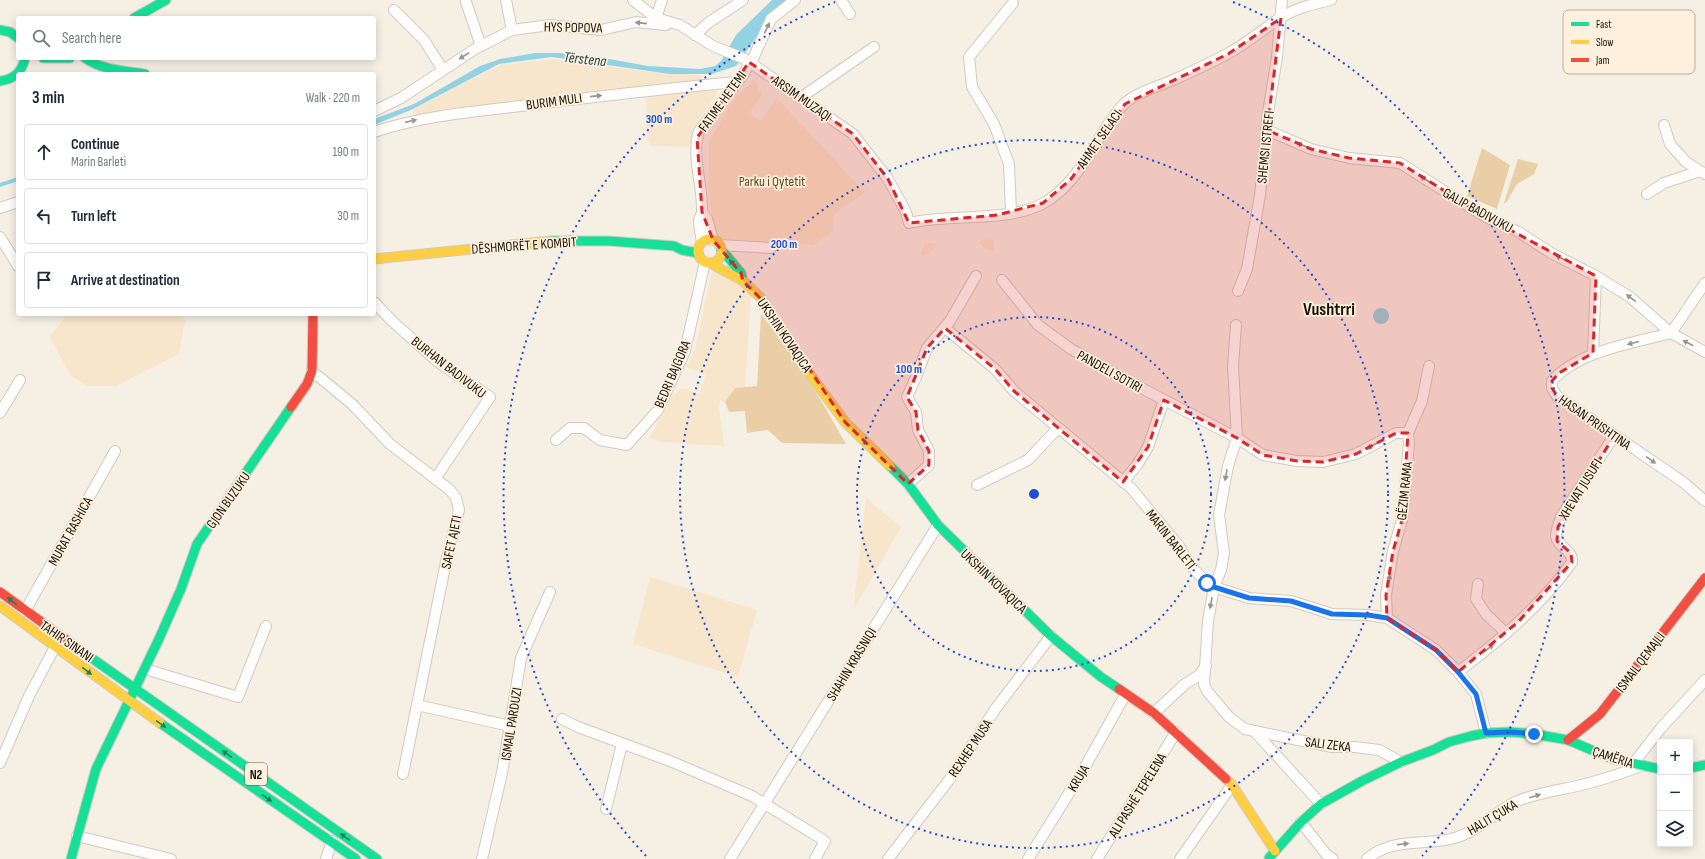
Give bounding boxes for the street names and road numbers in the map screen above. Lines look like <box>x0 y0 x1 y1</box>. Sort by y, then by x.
street label: HYS POPOVA <box>544 18 603 37</box>
street label: FATIME HETEMI <box>695 68 750 135</box>
street label: ARSIM MUZAQI <box>768 71 835 125</box>
street label: BURIM MULI <box>525 89 583 114</box>
street label: AHMET SELACI <box>1072 107 1126 173</box>
street label: SHEMSI ISTREFI <box>1253 110 1278 184</box>
street label: GALIP BADIVUKU <box>1440 184 1516 237</box>
street label: DËSHMORËT E KOMBIT <box>471 233 577 258</box>
street label: UKSHIN KOVAQICA <box>754 295 816 376</box>
street label: BURHAN BADIVUKU <box>408 333 490 402</box>
street label: BEDRI BAJGORA <box>651 337 695 411</box>
street label: PANDELI SOTIRI <box>1074 347 1145 396</box>
street label: HASAN PRISHTINA <box>1555 391 1635 454</box>
street label: XHEVAT JUSUFI <box>1554 455 1606 524</box>
street label: GËZIM RAMA <box>1393 460 1416 521</box>
street label: GJON BUZUKU <box>203 469 254 532</box>
street label: MURAT RASHICA <box>45 493 97 569</box>
street label: MARIN BARLETI <box>1142 506 1199 573</box>
street label: SAFET AJETI <box>438 514 465 571</box>
street label: UKSHIN KOVAQICA <box>957 545 1031 618</box>
street label: TAHIR SINANI <box>37 617 97 666</box>
street label: SHAHIN KRASNIQI <box>823 624 880 704</box>
street label: ISMAIL QEMAJLI <box>1612 629 1669 696</box>
street label: ISMAIL PARDUZI <box>497 686 526 762</box>
street label: REXHEP MUSA <box>945 715 997 781</box>
street label: SALI ZEKA <box>1304 733 1353 756</box>
street label: ÇAMËRIA <box>1590 743 1636 772</box>
street label: ALI PASHË TEPELENA <box>1104 749 1171 841</box>
street label: KRUJA <box>1064 761 1094 795</box>
road number: N2 <box>245 763 267 785</box>
street label: HALIT ÇUKA <box>1464 795 1521 839</box>

